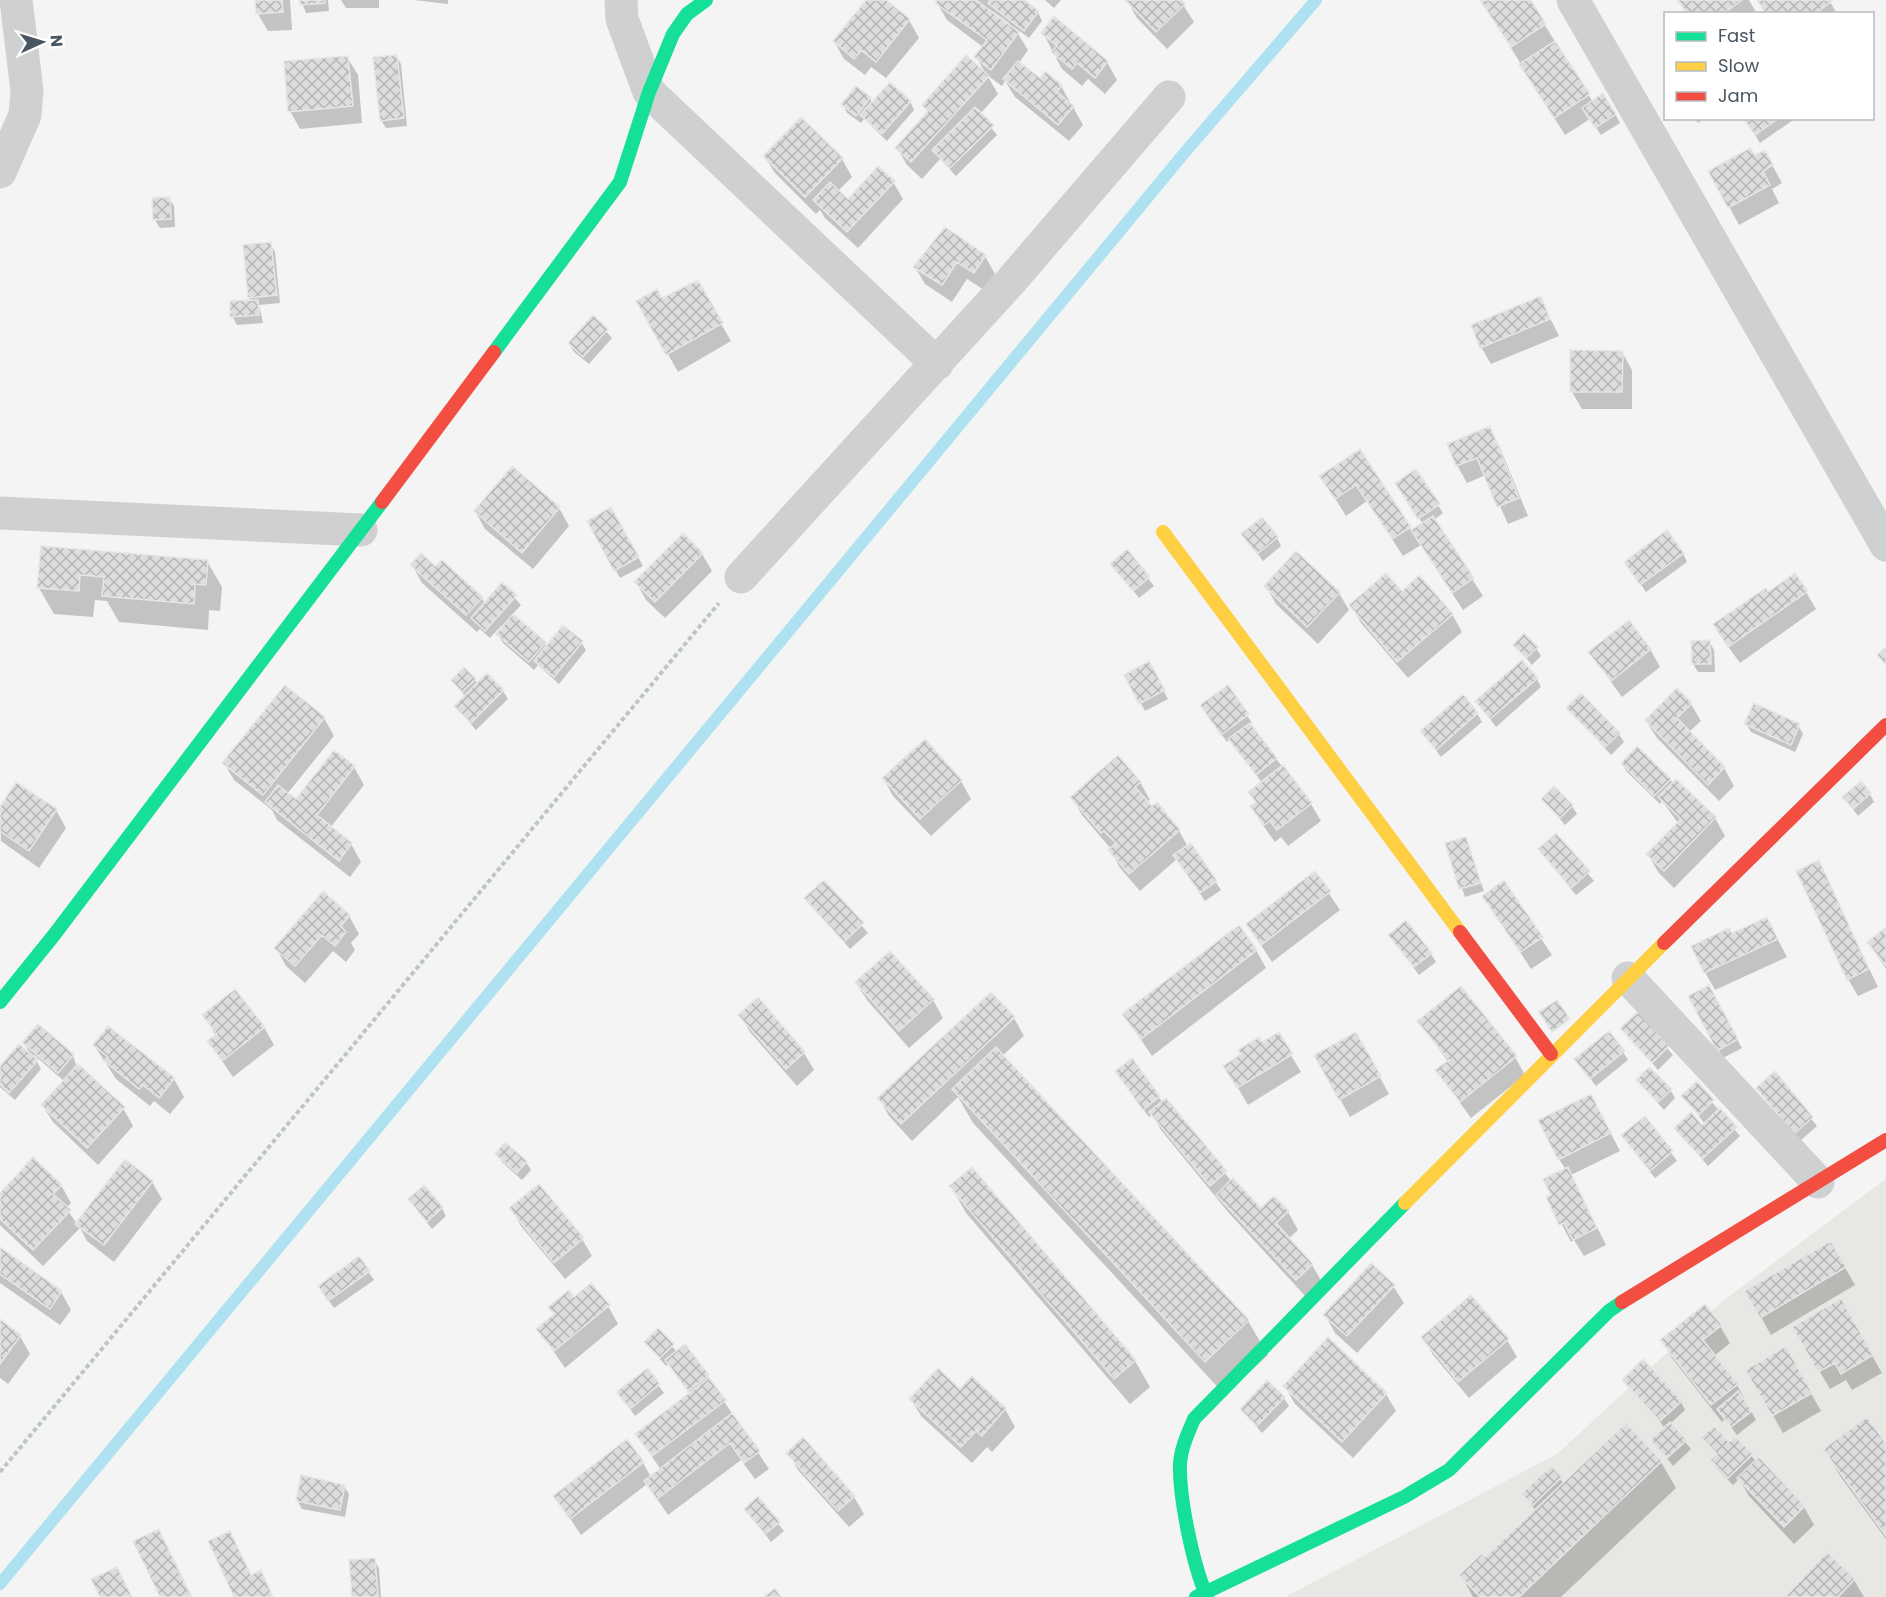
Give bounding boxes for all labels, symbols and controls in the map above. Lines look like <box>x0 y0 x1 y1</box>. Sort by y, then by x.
north arrow <box>12 12 72 72</box>
legend <box>1664 12 1874 120</box>
text: Fast <box>1718 23 1755 48</box>
text: N <box>45 34 68 48</box>
text: Slow <box>1718 53 1760 78</box>
text: Jam <box>1718 83 1758 108</box>

